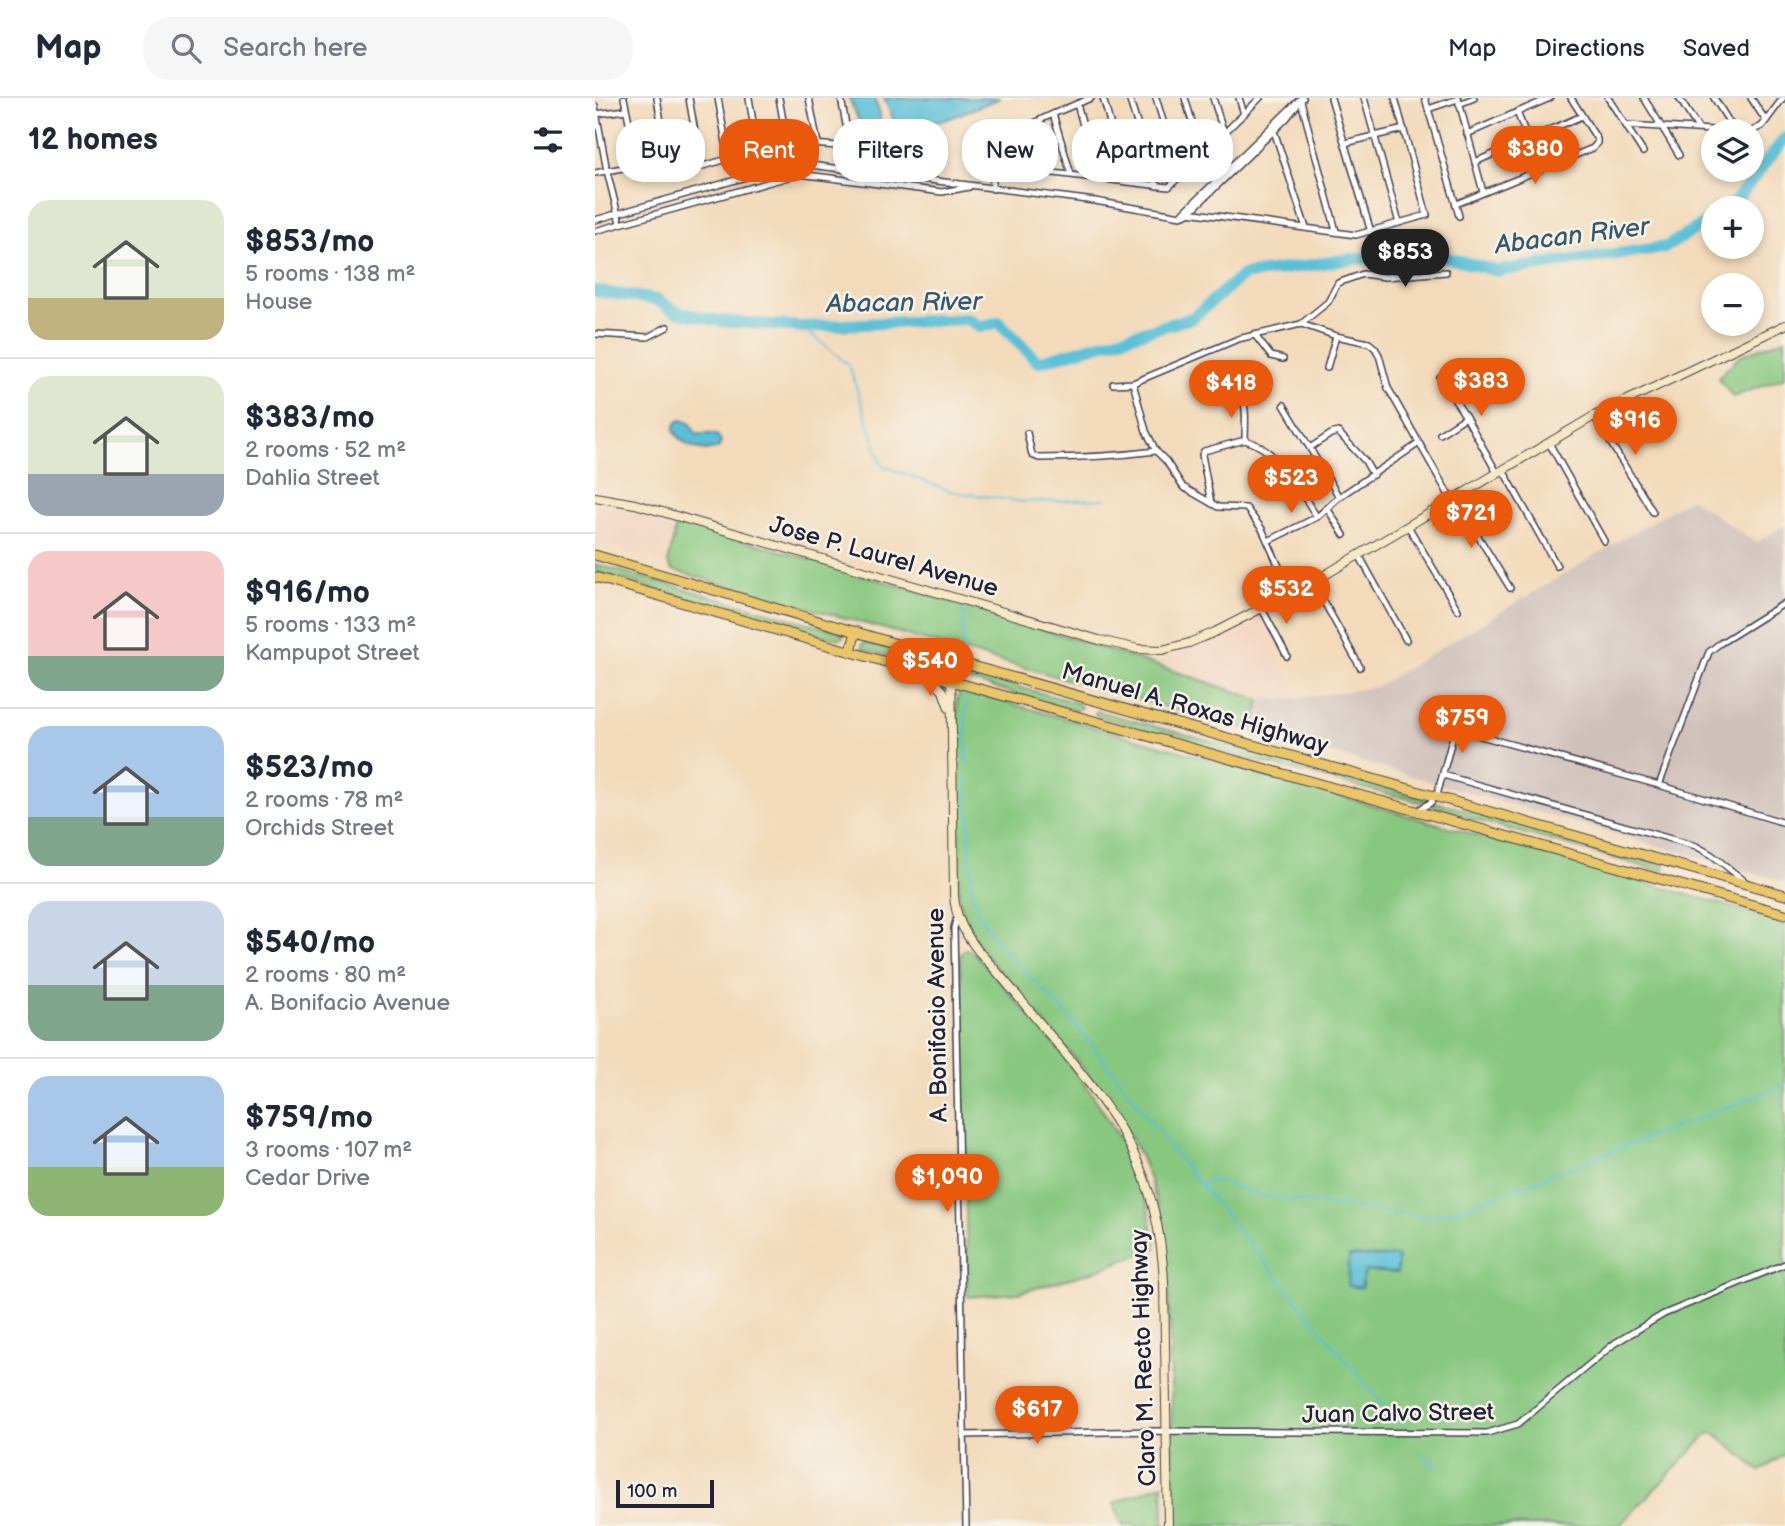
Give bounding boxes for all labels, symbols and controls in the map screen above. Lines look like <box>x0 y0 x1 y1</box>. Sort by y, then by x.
search box <box>143 17 633 80</box>
text: Map <box>35 28 101 68</box>
icon: search <box>167 29 205 67</box>
text: Search here <box>223 33 367 64</box>
text: Map <box>1448 34 1496 63</box>
text: Directions <box>1534 34 1645 63</box>
text: Saved <box>1683 34 1750 63</box>
chip: Buy <box>616 119 705 182</box>
chip: Rent <box>719 119 819 182</box>
chip: Filters <box>833 119 948 182</box>
chip: New <box>962 119 1058 182</box>
chip: Apartment <box>1072 119 1233 182</box>
map controls <box>1701 119 1764 336</box>
button: layers <box>1701 119 1764 182</box>
icon: filters <box>529 121 567 159</box>
text: 12 homes <box>28 122 158 158</box>
pin: $380 <box>1494 126 1576 186</box>
text: $380 <box>1507 135 1563 163</box>
button: + <box>1701 196 1764 259</box>
water label: Abacan River <box>1491 211 1653 262</box>
text: $853/mo <box>245 224 374 260</box>
icon: home <box>84 228 168 312</box>
pin: $853 <box>1364 230 1446 289</box>
text: $853 <box>1377 238 1433 266</box>
text: 5 rooms · 138 m² <box>245 260 415 288</box>
button: − <box>1701 273 1764 336</box>
water label: Abacan River <box>824 287 984 320</box>
text: House <box>245 288 312 316</box>
pin: $383 <box>1440 358 1522 418</box>
pin: $418 <box>1190 360 1272 420</box>
text: $383 <box>1453 367 1509 395</box>
text: $418 <box>1205 369 1257 397</box>
pin: $916 <box>1594 398 1676 457</box>
text: $383/mo <box>245 400 375 436</box>
icon: home <box>84 404 168 488</box>
text: $916 <box>1609 406 1661 434</box>
text: 2 rooms · 52 m² <box>245 436 406 464</box>
pin: $523 <box>1250 456 1332 515</box>
text: Dahlia Street <box>245 464 380 492</box>
text: $523 <box>1263 464 1319 492</box>
pin: $721 <box>1430 490 1512 550</box>
text: $721 <box>1446 499 1496 527</box>
street label: Jose P. Laurel Avenue <box>766 510 1002 603</box>
pin: $532 <box>1245 566 1327 626</box>
text: $916/mo <box>245 575 370 611</box>
text: $532 <box>1258 575 1314 603</box>
icon: home <box>84 579 168 663</box>
text: 5 rooms · 133 m² <box>245 611 416 639</box>
pin: $540 <box>889 638 971 698</box>
text: Kampupot Street <box>245 639 420 667</box>
text: $540 <box>902 647 958 675</box>
street label: Manuel A. Roxas Highway <box>1058 657 1332 760</box>
pin: $759 <box>1421 696 1503 755</box>
text: $759 <box>1435 704 1489 732</box>
text: $523/mo <box>245 750 374 786</box>
icon: home <box>84 754 168 838</box>
text: 2 rooms · 78 m² <box>245 786 403 814</box>
text: Orchids Street <box>245 814 394 842</box>
street label: A. Bonifacio Avenue <box>921 908 954 1122</box>
text: $540/mo <box>245 925 375 961</box>
icon: home <box>84 929 168 1013</box>
text: 2 rooms · 80 m² <box>245 961 406 989</box>
text: A. Bonifacio Avenue <box>245 989 450 1017</box>
text: $759/mo <box>245 1100 373 1136</box>
icon: home <box>84 1104 168 1188</box>
text: 3 rooms · 107 m² <box>245 1136 412 1164</box>
pin: $1,090 <box>890 1154 1004 1214</box>
text: $1,090 <box>911 1163 983 1191</box>
text: Cedar Drive <box>245 1164 370 1192</box>
street label: Claro M. Recto Highway <box>1125 1229 1162 1487</box>
pin: $617 <box>996 1386 1078 1446</box>
text: $617 <box>1011 1395 1063 1423</box>
street label: Juan Calvo Street <box>1302 1397 1495 1430</box>
scale bar <box>616 1477 714 1509</box>
text: 100 m <box>627 1480 678 1503</box>

